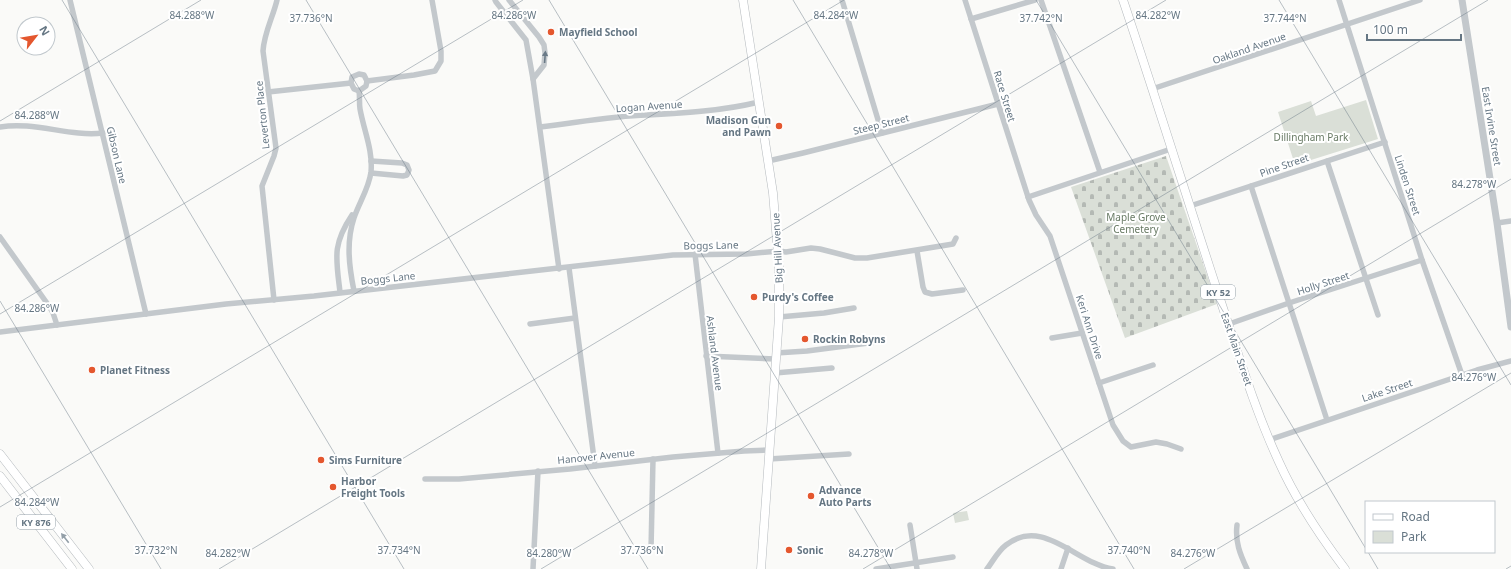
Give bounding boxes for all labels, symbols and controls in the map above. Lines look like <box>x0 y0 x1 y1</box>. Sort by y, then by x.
text: 84.288°W <box>170 8 215 22</box>
text: 84.286°W <box>492 8 537 22</box>
text: 84.284°W <box>814 8 859 22</box>
text: 84.282°W <box>1136 8 1181 22</box>
text: 37.736°N <box>289 11 333 25</box>
text: 37.742°N <box>1019 11 1063 25</box>
text: 37.744°N <box>1263 11 1307 25</box>
north arrow <box>16 16 56 56</box>
scale bar <box>1367 16 1461 42</box>
text: 100 m <box>1373 21 1408 38</box>
text: N <box>36 23 54 38</box>
place label: Mayfield School <box>559 25 638 39</box>
marker: Mayfield School <box>546 27 556 37</box>
street label: Oakland Avenue <box>1210 29 1288 67</box>
one-way arrow <box>541 50 548 63</box>
street label: Race Street <box>991 69 1020 124</box>
street label: Leverton Place <box>251 80 273 150</box>
street label: East Irvine Street <box>1479 86 1505 167</box>
street label: Logan Avenue <box>615 97 683 115</box>
text: 84.288°W <box>15 108 60 122</box>
street label: Steep Street <box>852 110 911 138</box>
place label: Madison Gun and Pawn <box>706 113 771 139</box>
marker: Madison Gun and Pawn <box>774 121 784 131</box>
street label: Gibson Lane <box>104 125 130 185</box>
park label: Dillingham Park <box>1274 130 1349 144</box>
street label: Pine Street <box>1258 150 1311 180</box>
street label: Linden Street <box>1392 153 1424 217</box>
text: 84.278°W <box>1452 177 1497 191</box>
park label: Maple Grove Cemetery <box>1106 210 1166 236</box>
street label: Big Hill Avenue <box>768 212 786 284</box>
street label: Boggs Lane <box>683 238 739 252</box>
street label: Boggs Lane <box>360 268 416 288</box>
street label: Holly Street <box>1295 268 1351 298</box>
road number: KY 52 <box>1201 285 1235 299</box>
place label: Purdy's Coffee <box>762 290 834 304</box>
marker: Purdy's Coffee <box>749 292 759 302</box>
street label: Keri Ann Drive <box>1073 293 1107 361</box>
text: 84.286°W <box>15 301 60 315</box>
street label: East Main Street <box>1218 311 1256 388</box>
street label: Ashland Avenue <box>703 315 727 392</box>
place label: Rockin Robyns <box>813 332 885 346</box>
marker: Rockin Robyns <box>800 334 810 344</box>
place label: Planet Fitness <box>100 363 170 377</box>
marker: Planet Fitness <box>87 365 97 375</box>
text: 84.276°W <box>1452 370 1497 384</box>
street label: Lake Street <box>1360 375 1414 405</box>
street label: Hanover Avenue <box>557 445 636 467</box>
place label: Sims Furniture <box>329 453 402 467</box>
marker: Sims Furniture <box>316 455 326 465</box>
place label: Harbor Freight Tools <box>341 474 405 500</box>
marker: Harbor Freight Tools <box>328 482 338 492</box>
place label: Advance Auto Parts <box>819 483 872 509</box>
marker: Advance Auto Parts <box>806 491 816 501</box>
text: 84.284°W <box>15 495 60 509</box>
legend <box>1365 501 1495 553</box>
text: Road <box>1401 508 1430 525</box>
road number: KY 876 <box>17 515 55 529</box>
text: Park <box>1401 528 1427 545</box>
one-way arrow <box>61 533 70 544</box>
text: 37.732°N <box>134 543 178 557</box>
text: 37.734°N <box>377 543 421 557</box>
text: 37.736°N <box>620 543 664 557</box>
place label: Sonic <box>797 543 823 557</box>
text: 37.740°N <box>1107 543 1151 557</box>
marker: Sonic <box>784 545 794 555</box>
text: 84.282°W <box>206 546 251 560</box>
text: 84.280°W <box>527 546 572 560</box>
text: 84.278°W <box>849 546 894 560</box>
text: 84.276°W <box>1171 546 1216 560</box>

